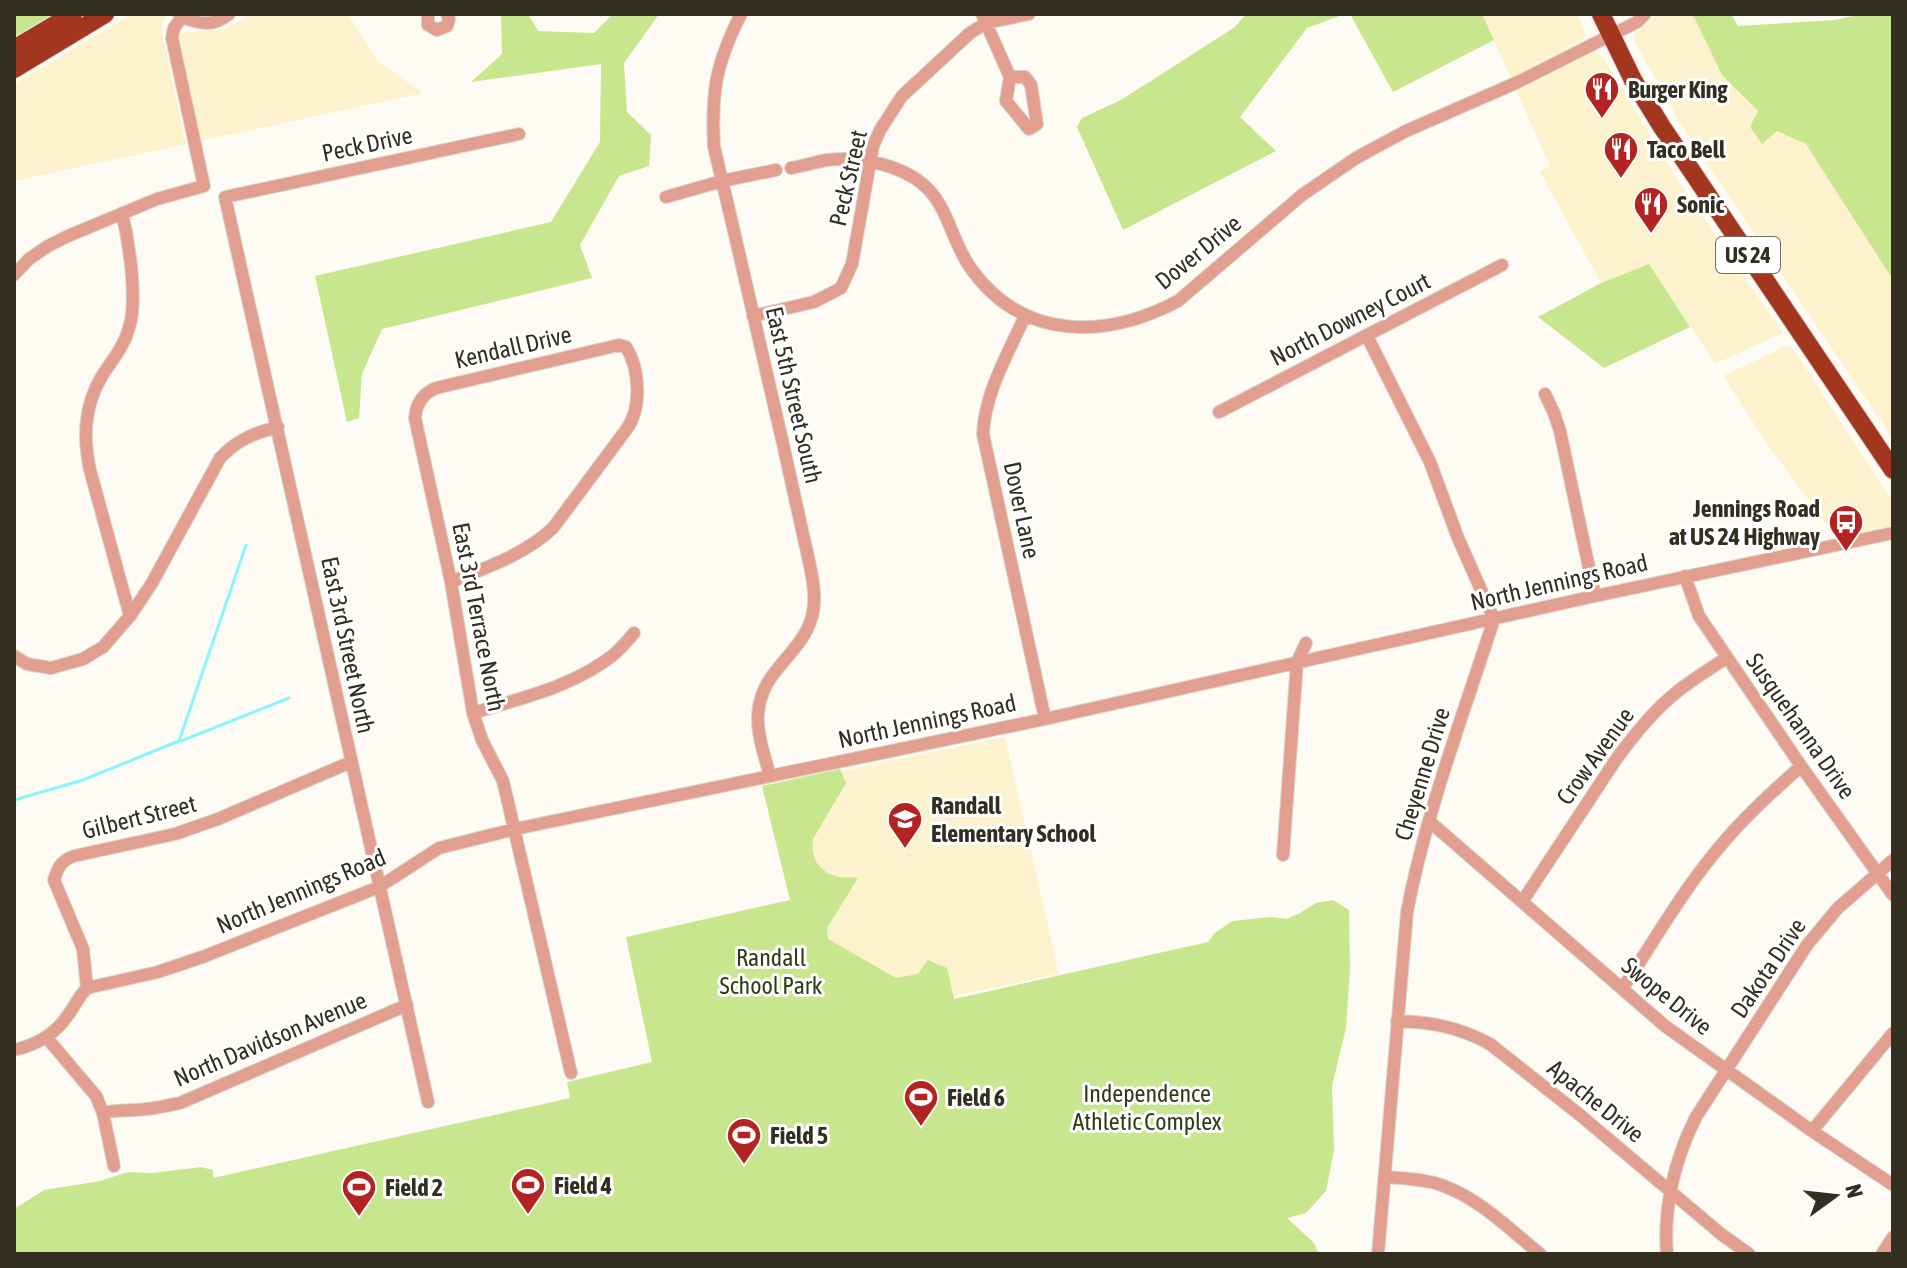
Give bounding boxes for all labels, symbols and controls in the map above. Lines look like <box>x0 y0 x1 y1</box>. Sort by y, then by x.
restaurant icon: Burger King <box>1583 70 1621 120</box>
place label: Burger King <box>1628 76 1728 103</box>
street label: Peck Drive <box>319 121 415 167</box>
street label: Peck Street <box>824 127 872 229</box>
restaurant icon: Taco Bell <box>1602 130 1640 180</box>
place label: Taco Bell <box>1647 136 1726 163</box>
restaurant icon: Sonic <box>1632 185 1670 235</box>
place label: Sonic <box>1677 191 1725 218</box>
street label: Dover Drive <box>1150 209 1246 295</box>
road number: US 24 <box>1716 237 1780 273</box>
street label: North Downey Court <box>1266 267 1435 371</box>
street label: East 5th Street South <box>761 304 827 486</box>
street label: Kendall Drive <box>452 320 574 374</box>
street label: Dover Lane <box>999 459 1045 561</box>
place label: Jennings Road at US 24 Highway <box>1669 495 1820 550</box>
bus stop icon: Jennings Road at US 24 Highway <box>1827 503 1865 553</box>
street label: East 3rd Terrace North <box>447 520 511 714</box>
street label: North Jennings Road <box>1468 548 1650 616</box>
street label: East 3rd Street North <box>316 554 380 736</box>
street label: Susquehanna Drive <box>1741 648 1861 804</box>
street label: North Jennings Road <box>836 689 1018 753</box>
street label: Crow Avenue <box>1551 702 1639 810</box>
street label: Cheyenne Drive <box>1389 704 1455 844</box>
street label: Gilbert Street <box>79 790 199 844</box>
place label: Randall Elementary School <box>931 792 1097 847</box>
school or university icon: Randall Elementary School <box>886 800 924 850</box>
street label: North Jennings Road <box>212 843 390 939</box>
street label: Dakota Drive <box>1725 913 1811 1023</box>
park label: Randall School Park <box>720 944 823 999</box>
street label: Swope Drive <box>1617 952 1717 1040</box>
street label: North Davidson Avenue <box>170 986 370 1092</box>
street label: Apache Drive <box>1543 1054 1649 1148</box>
sports icon: Field 6 <box>902 1078 940 1128</box>
park label: Independence Athletic Complex <box>1072 1080 1222 1135</box>
place label: Field 6 <box>947 1084 1005 1111</box>
sports icon: Field 5 <box>725 1116 763 1166</box>
place label: Field 5 <box>770 1122 828 1149</box>
north arrow <box>1795 1156 1875 1236</box>
sports icon: Field 4 <box>509 1166 547 1216</box>
sports icon: Field 2 <box>340 1168 378 1218</box>
place label: Field 4 <box>554 1172 612 1199</box>
place label: Field 2 <box>385 1174 443 1201</box>
text: N <box>1840 1181 1869 1200</box>

